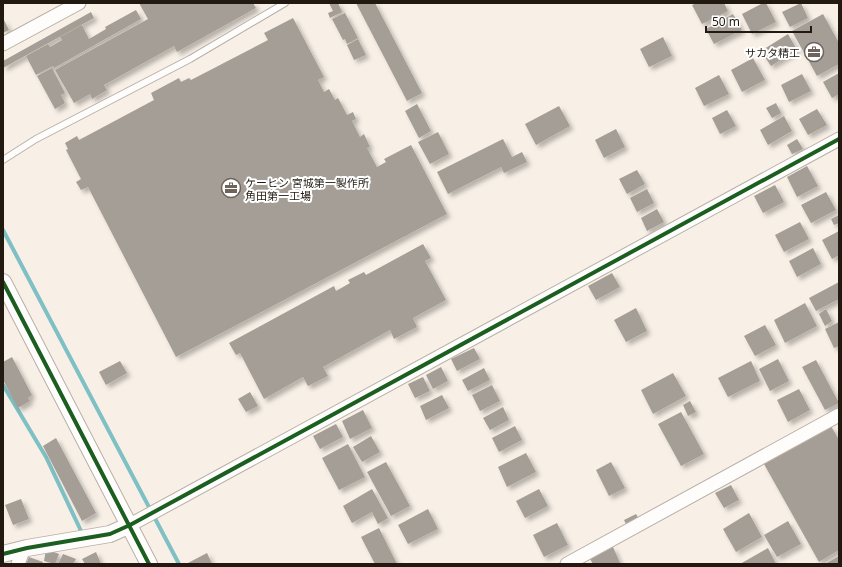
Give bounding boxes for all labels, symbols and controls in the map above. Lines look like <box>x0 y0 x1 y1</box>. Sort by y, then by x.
scale bar <box>706 8 811 34</box>
text: 50 m <box>712 13 740 30</box>
office icon: サカタ精工 <box>803 41 825 63</box>
place label: サカタ精工 <box>745 45 800 60</box>
place label: ケーヒン 宮城第一製作所 角田第一工場 <box>245 175 370 203</box>
office icon: ケーヒン 宮城第一製作所 角田第一工場 <box>220 177 242 199</box>

